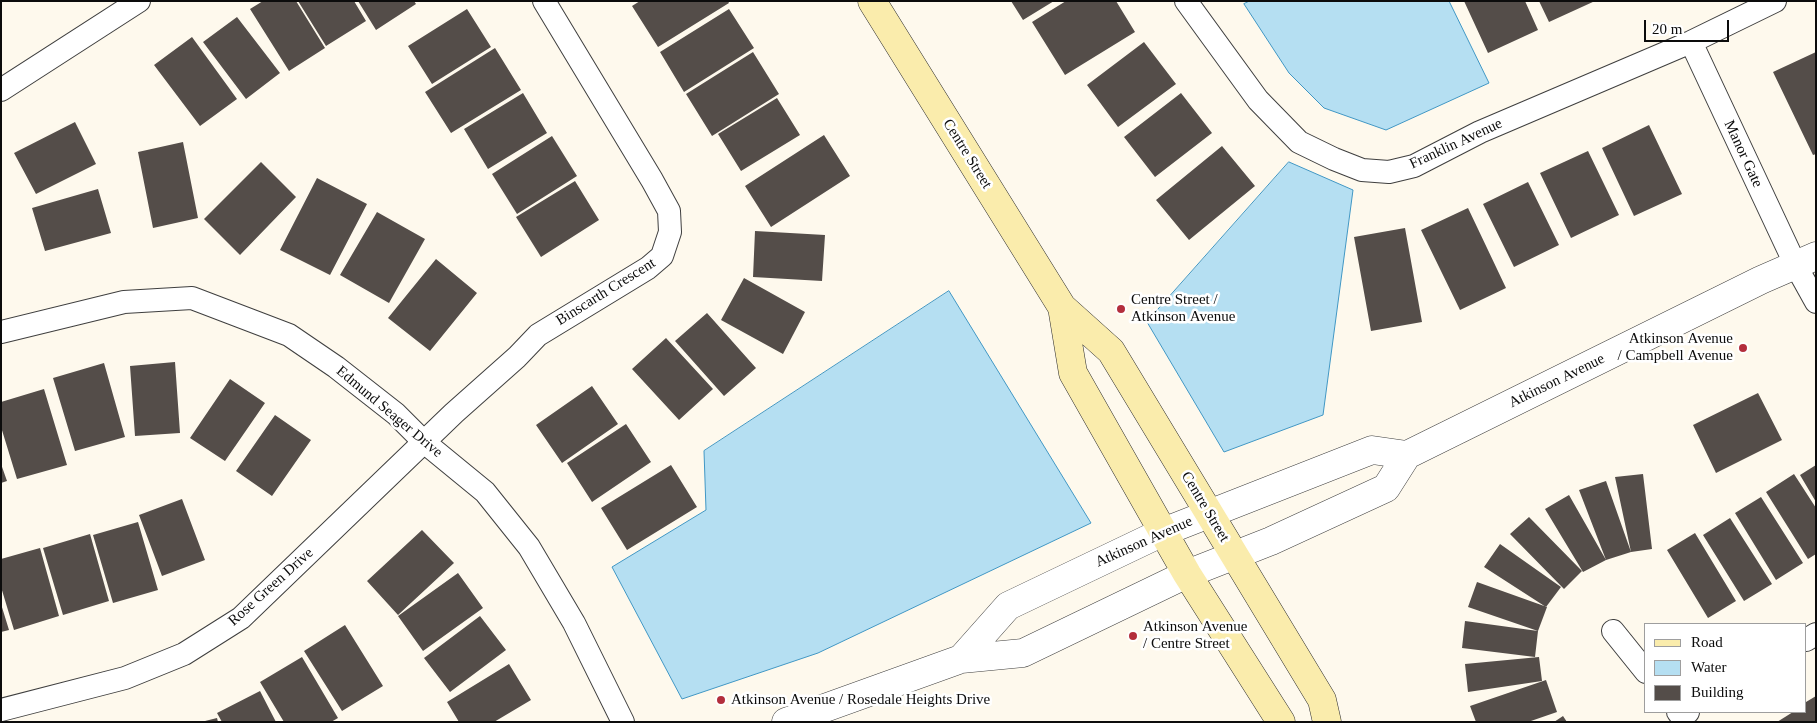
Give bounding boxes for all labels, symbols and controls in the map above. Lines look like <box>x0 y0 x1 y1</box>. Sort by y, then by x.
scale bar <box>1647 10 1732 42</box>
text: 20 m <box>1652 21 1682 37</box>
street label: Franklin Avenue <box>1407 115 1505 173</box>
street label: Centre Street <box>939 116 995 192</box>
street label: Manor Gate <box>1720 118 1766 190</box>
street label: Binscarth Crescent <box>553 254 659 330</box>
place label: Centre Street / Atkinson Avenue <box>1131 291 1235 326</box>
marker: Centre Street / Atkinson Avenue <box>1115 303 1127 315</box>
place label: Atkinson Avenue / Campbell Avenue <box>1617 330 1733 365</box>
marker: Atkinson Avenue / Campbell Avenue <box>1737 342 1749 354</box>
street label: Atkinson Avenue <box>1506 350 1608 412</box>
street label: Edmund Seager Drive <box>332 362 446 462</box>
street label: Centre Street <box>1177 469 1233 545</box>
street label: Atkinson Avenue <box>1093 513 1195 571</box>
street label: Rose Green Drive <box>225 544 317 630</box>
place label: Atkinson Avenue / Centre Street <box>1143 618 1247 653</box>
legend <box>1644 623 1807 713</box>
marker: Atkinson Avenue / Centre Street <box>1127 630 1139 642</box>
text: Road <box>1691 634 1723 650</box>
text: Water <box>1691 659 1726 675</box>
text: Building <box>1691 684 1744 700</box>
place label: Atkinson Avenue / Rosedale Heights Drive <box>731 691 990 709</box>
marker: Atkinson Avenue / Rosedale Heights Drive <box>715 694 727 706</box>

